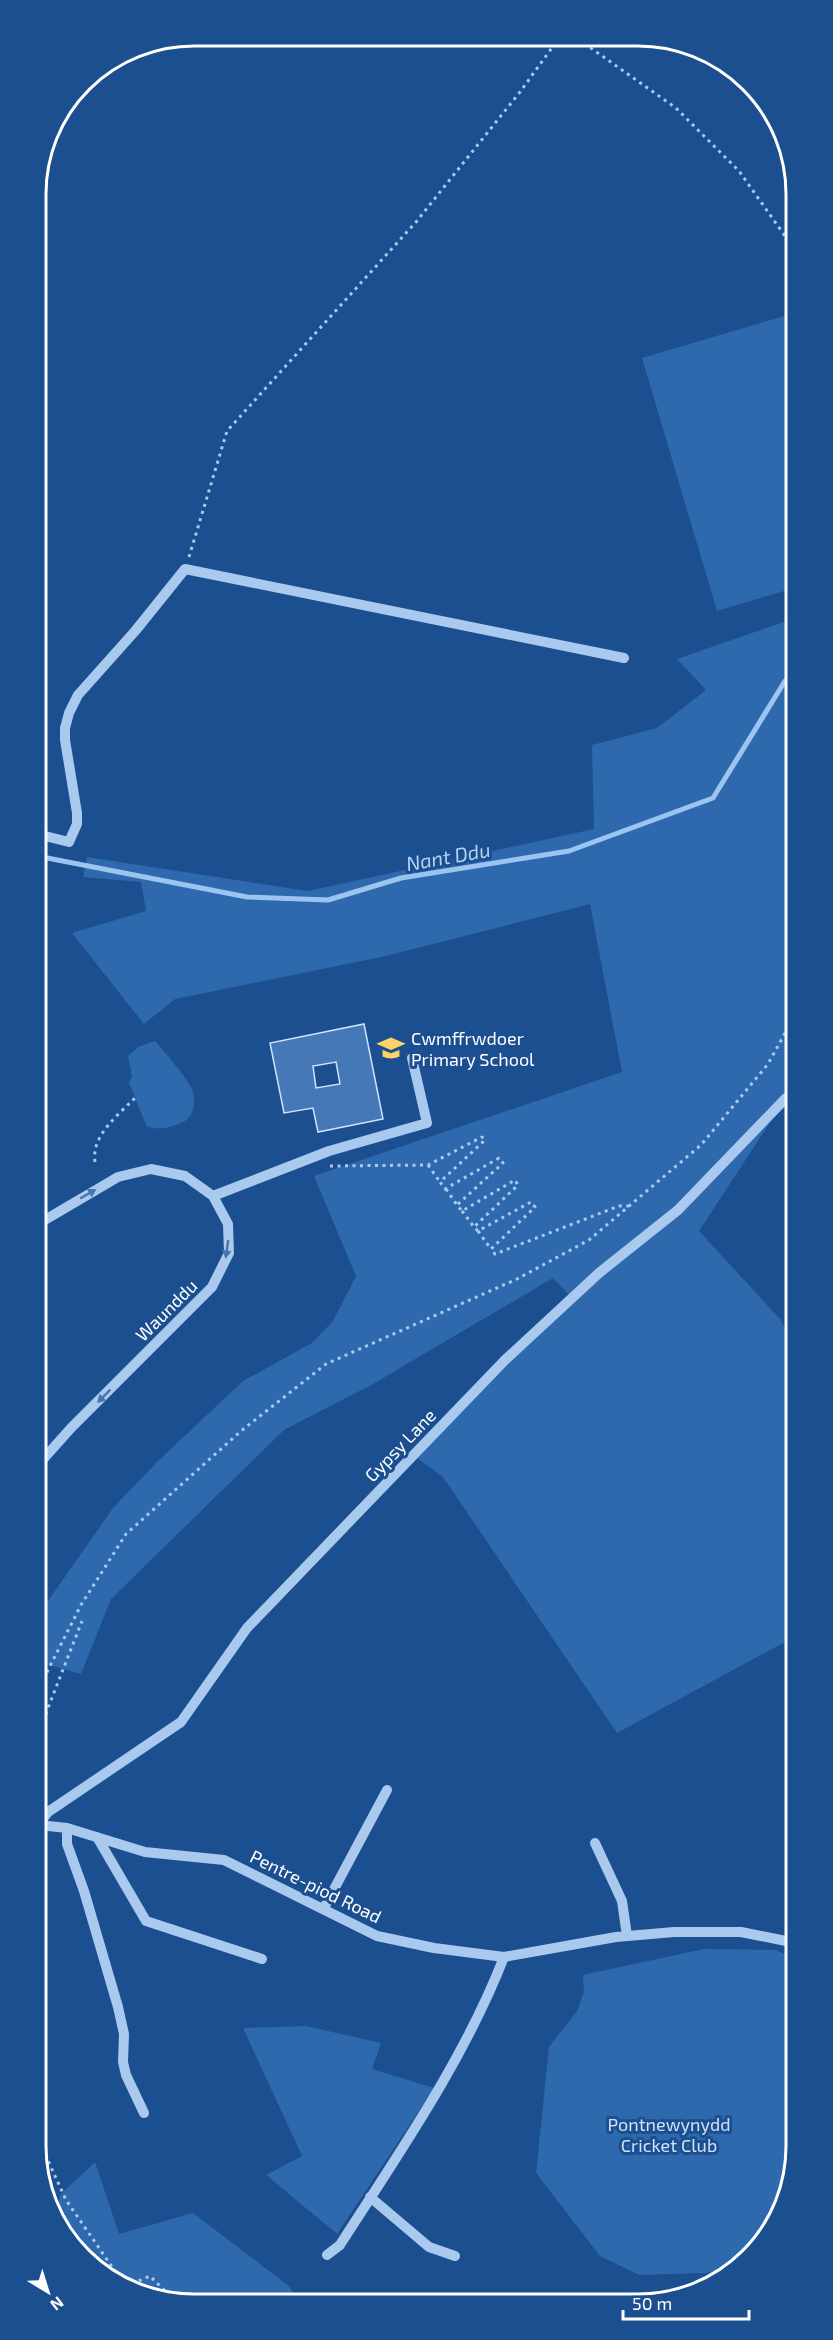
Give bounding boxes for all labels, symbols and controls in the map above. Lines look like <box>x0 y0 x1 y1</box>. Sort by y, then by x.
water label: Nant Ddu <box>404 837 492 875</box>
place label: Cwmffrwdoer Primary School <box>411 1027 535 1070</box>
school or university icon: Cwmffrwdoer Primary School <box>376 1033 406 1063</box>
one-way arrow <box>80 1189 97 1199</box>
one-way arrow <box>222 1240 232 1259</box>
street label: Waunddu <box>131 1275 201 1345</box>
one-way arrow <box>97 1388 111 1402</box>
street label: Gypsy Lane <box>360 1404 440 1486</box>
street label: Pentre-piod Road <box>247 1845 385 1927</box>
park label: Pontnewynydd Cricket Club <box>607 2113 731 2156</box>
north arrow <box>18 2262 78 2322</box>
scale bar <box>623 2283 749 2321</box>
text: 50 m <box>632 2292 672 2314</box>
text: N <box>47 2293 68 2315</box>

